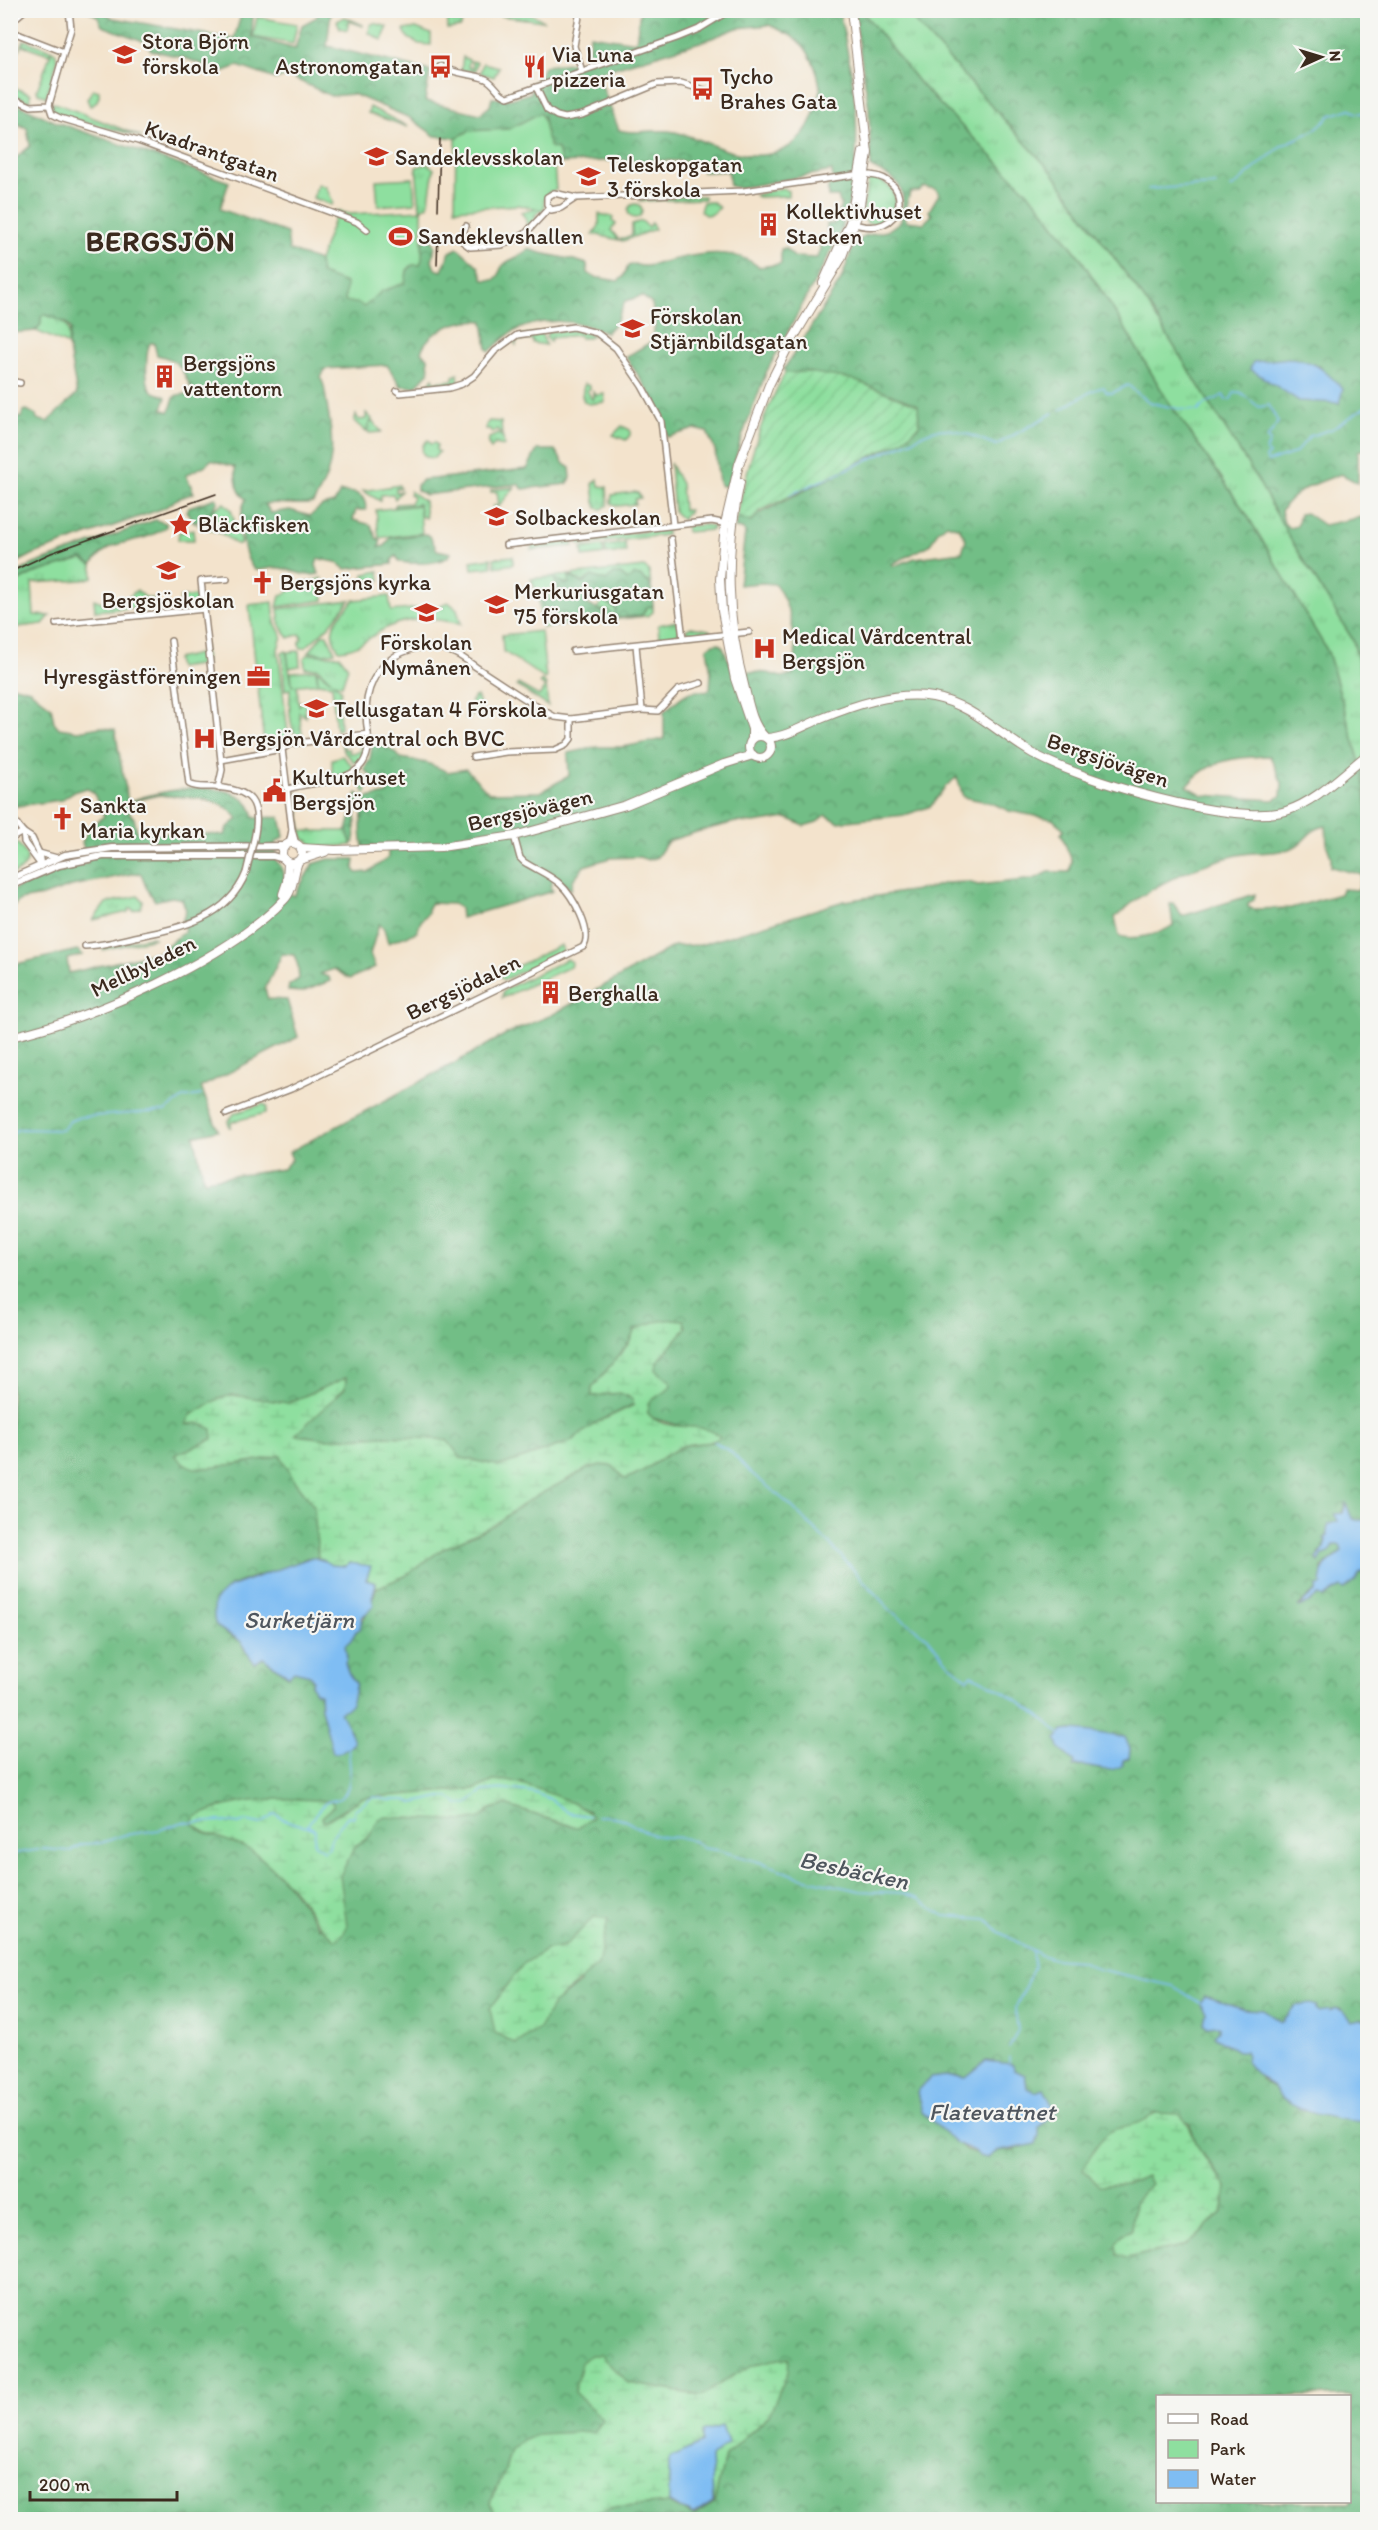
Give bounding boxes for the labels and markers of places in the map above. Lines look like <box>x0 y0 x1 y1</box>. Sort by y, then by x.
place label: Stora Björn förskola <box>142 28 249 80</box>
school or university icon: Stora Björn förskola <box>111 41 137 67</box>
place label: Via Luna pizzeria <box>552 41 634 93</box>
place label: Astronomgatan <box>275 53 423 80</box>
bus stop icon: Astronomgatan <box>428 53 454 79</box>
restaurant icon: Via Luna pizzeria <box>521 54 547 80</box>
place label: Tycho Brahes Gata <box>720 63 838 115</box>
bus stop icon: Tycho Brahes Gata <box>689 76 715 102</box>
school or university icon: Sandeklevsskolan <box>364 144 390 170</box>
place label: Sandeklevsskolan <box>395 144 564 171</box>
place label: Teleskopgatan 3 förskola <box>607 151 743 203</box>
school or university icon: Teleskopgatan 3 förskola <box>576 164 602 190</box>
place label: Kollektivhuset Stacken <box>786 198 922 250</box>
building icon: Kollektivhuset Stacken <box>755 211 781 237</box>
sports icon: Sandeklevshallen <box>387 223 413 249</box>
place label: Sandeklevshallen <box>418 223 584 250</box>
place label: Förskolan Stjärnbildsgatan <box>650 303 808 355</box>
school or university icon: Förskolan Stjärnbildsgatan <box>619 316 645 342</box>
place label: Bergsjöns vattentorn <box>183 350 283 402</box>
building icon: Bergsjöns vattentorn <box>152 363 178 389</box>
school or university icon: Solbackeskolan <box>484 504 510 530</box>
place label: Solbackeskolan <box>515 504 661 531</box>
place icon: Bläckfisken <box>167 511 193 537</box>
place label: Bläckfisken <box>198 511 310 538</box>
school or university icon: Bergsjöskolan <box>155 558 181 584</box>
church icon: Bergsjöns kyrka <box>249 569 275 595</box>
place label: Bergsjöns kyrka <box>280 569 432 596</box>
place label: Merkuriusgatan 75 förskola <box>514 578 665 630</box>
place label: Bergsjöskolan <box>102 587 234 614</box>
school or university icon: Merkuriusgatan 75 förskola <box>483 591 509 617</box>
school or university icon: Förskolan Nymånen <box>413 600 439 626</box>
place label: Medical Vårdcentral Bergsjön <box>782 623 971 675</box>
place label: Förskolan Nymånen <box>380 629 472 681</box>
hospital icon: Medical Vårdcentral Bergsjön <box>751 636 777 662</box>
place label: Hyresgästföreningen <box>43 663 242 690</box>
office icon: Hyresgästföreningen <box>246 663 272 689</box>
school or university icon: Tellusgatan 4 Förskola <box>303 696 329 722</box>
place label: Tellusgatan 4 Förskola <box>334 696 547 723</box>
hospital icon: Bergsjön Vårdcentral och BVC <box>191 725 217 751</box>
place label: Bergsjön Vårdcentral och BVC <box>222 725 505 752</box>
place label: Kulturhuset Bergsjön <box>292 764 406 816</box>
public building icon: Kulturhuset Bergsjön <box>261 777 287 803</box>
place label: Sankta Maria kyrkan <box>80 792 206 844</box>
church icon: Sankta Maria kyrkan <box>49 805 75 831</box>
building icon: Berghalla <box>537 980 563 1006</box>
place label: Berghalla <box>568 980 660 1007</box>

